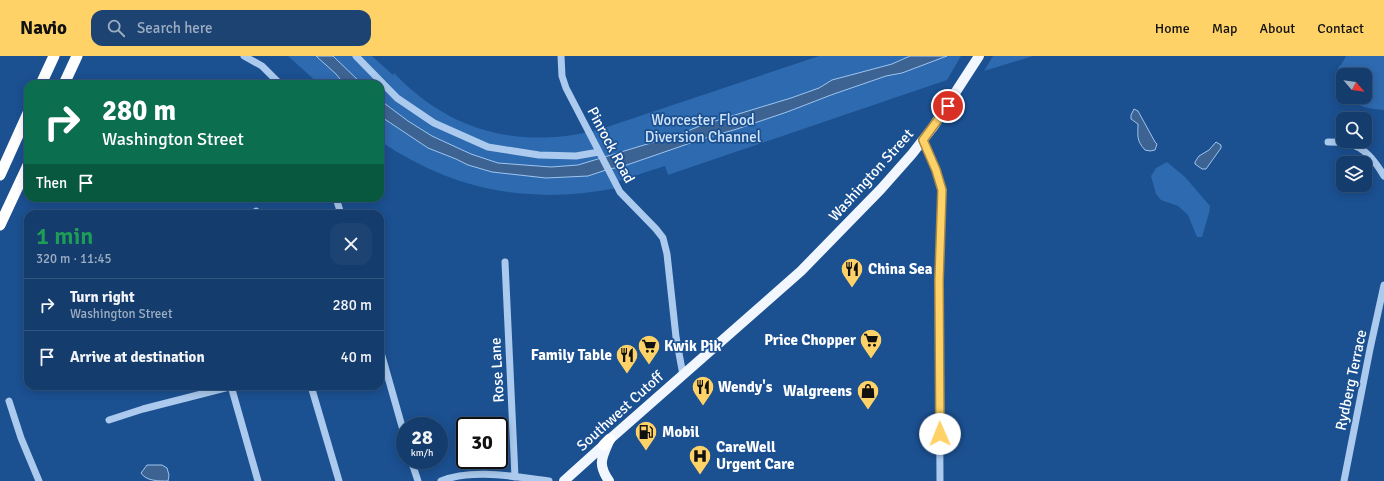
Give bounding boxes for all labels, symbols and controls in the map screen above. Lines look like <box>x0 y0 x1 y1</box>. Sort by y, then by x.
search box <box>91 10 371 46</box>
text: Navio <box>20 16 67 40</box>
icon: search <box>105 17 127 39</box>
text: Search here <box>137 19 213 37</box>
text: Home <box>1155 20 1190 37</box>
text: Map <box>1212 20 1237 37</box>
text: About <box>1259 20 1295 37</box>
text: Contact <box>1317 20 1364 37</box>
north arrow <box>1336 68 1372 104</box>
map controls <box>1336 68 1372 192</box>
pin <box>931 89 965 123</box>
text: 280 m <box>102 94 176 128</box>
icon: arrive <box>937 95 959 117</box>
icon: right <box>36 96 88 148</box>
street label: Pinrock Road <box>583 104 639 186</box>
park label: Worcester Flood Diversion Channel <box>645 111 761 146</box>
button: search <box>1336 112 1372 148</box>
street label: Washington Street <box>825 125 917 225</box>
text: Washington Street <box>102 128 244 150</box>
button: layers <box>1336 156 1372 192</box>
icon: arrive <box>75 172 97 194</box>
text: Then <box>36 174 67 192</box>
text: 1 min <box>36 221 93 251</box>
button: close <box>330 223 372 265</box>
text: 320 m · 11:45 <box>36 251 112 267</box>
restaurant icon: China Sea <box>839 256 865 289</box>
place label: China Sea <box>868 260 933 278</box>
text: Turn right <box>70 288 135 306</box>
icon: right <box>36 294 58 316</box>
text: 280 m <box>332 296 372 314</box>
text: Washington Street <box>70 306 172 322</box>
supermarket icon: Price Chopper <box>858 327 884 360</box>
street label: Rydberg Terrace <box>1332 328 1370 432</box>
place label: Price Chopper <box>764 331 856 349</box>
supermarket icon: Kwik Pik <box>636 333 662 366</box>
street label: Rose Lane <box>486 337 508 403</box>
place label: Kwik Pik <box>664 337 721 355</box>
restaurant icon: Family Table <box>614 342 640 375</box>
icon: arrive <box>36 346 58 368</box>
place label: Family Table <box>531 346 612 364</box>
text: Arrive at destination <box>70 348 205 366</box>
text: 40 m <box>341 348 372 366</box>
street label: Southwest Cutoff <box>573 366 668 455</box>
restaurant icon: Wendy's <box>690 374 716 407</box>
place label: Wendy's <box>718 378 773 396</box>
shop icon: Walgreens <box>855 378 881 411</box>
place label: Walgreens <box>783 382 852 400</box>
position arrow <box>919 413 961 455</box>
speed limit sign: 30 <box>456 417 508 469</box>
fuel station icon: Mobil <box>633 419 659 452</box>
place label: Mobil <box>662 423 700 441</box>
text: 28 <box>411 425 433 450</box>
place label: CareWell Urgent Care <box>716 438 795 473</box>
hospital icon: CareWell Urgent Care <box>687 443 713 476</box>
text: km/h <box>411 447 433 459</box>

